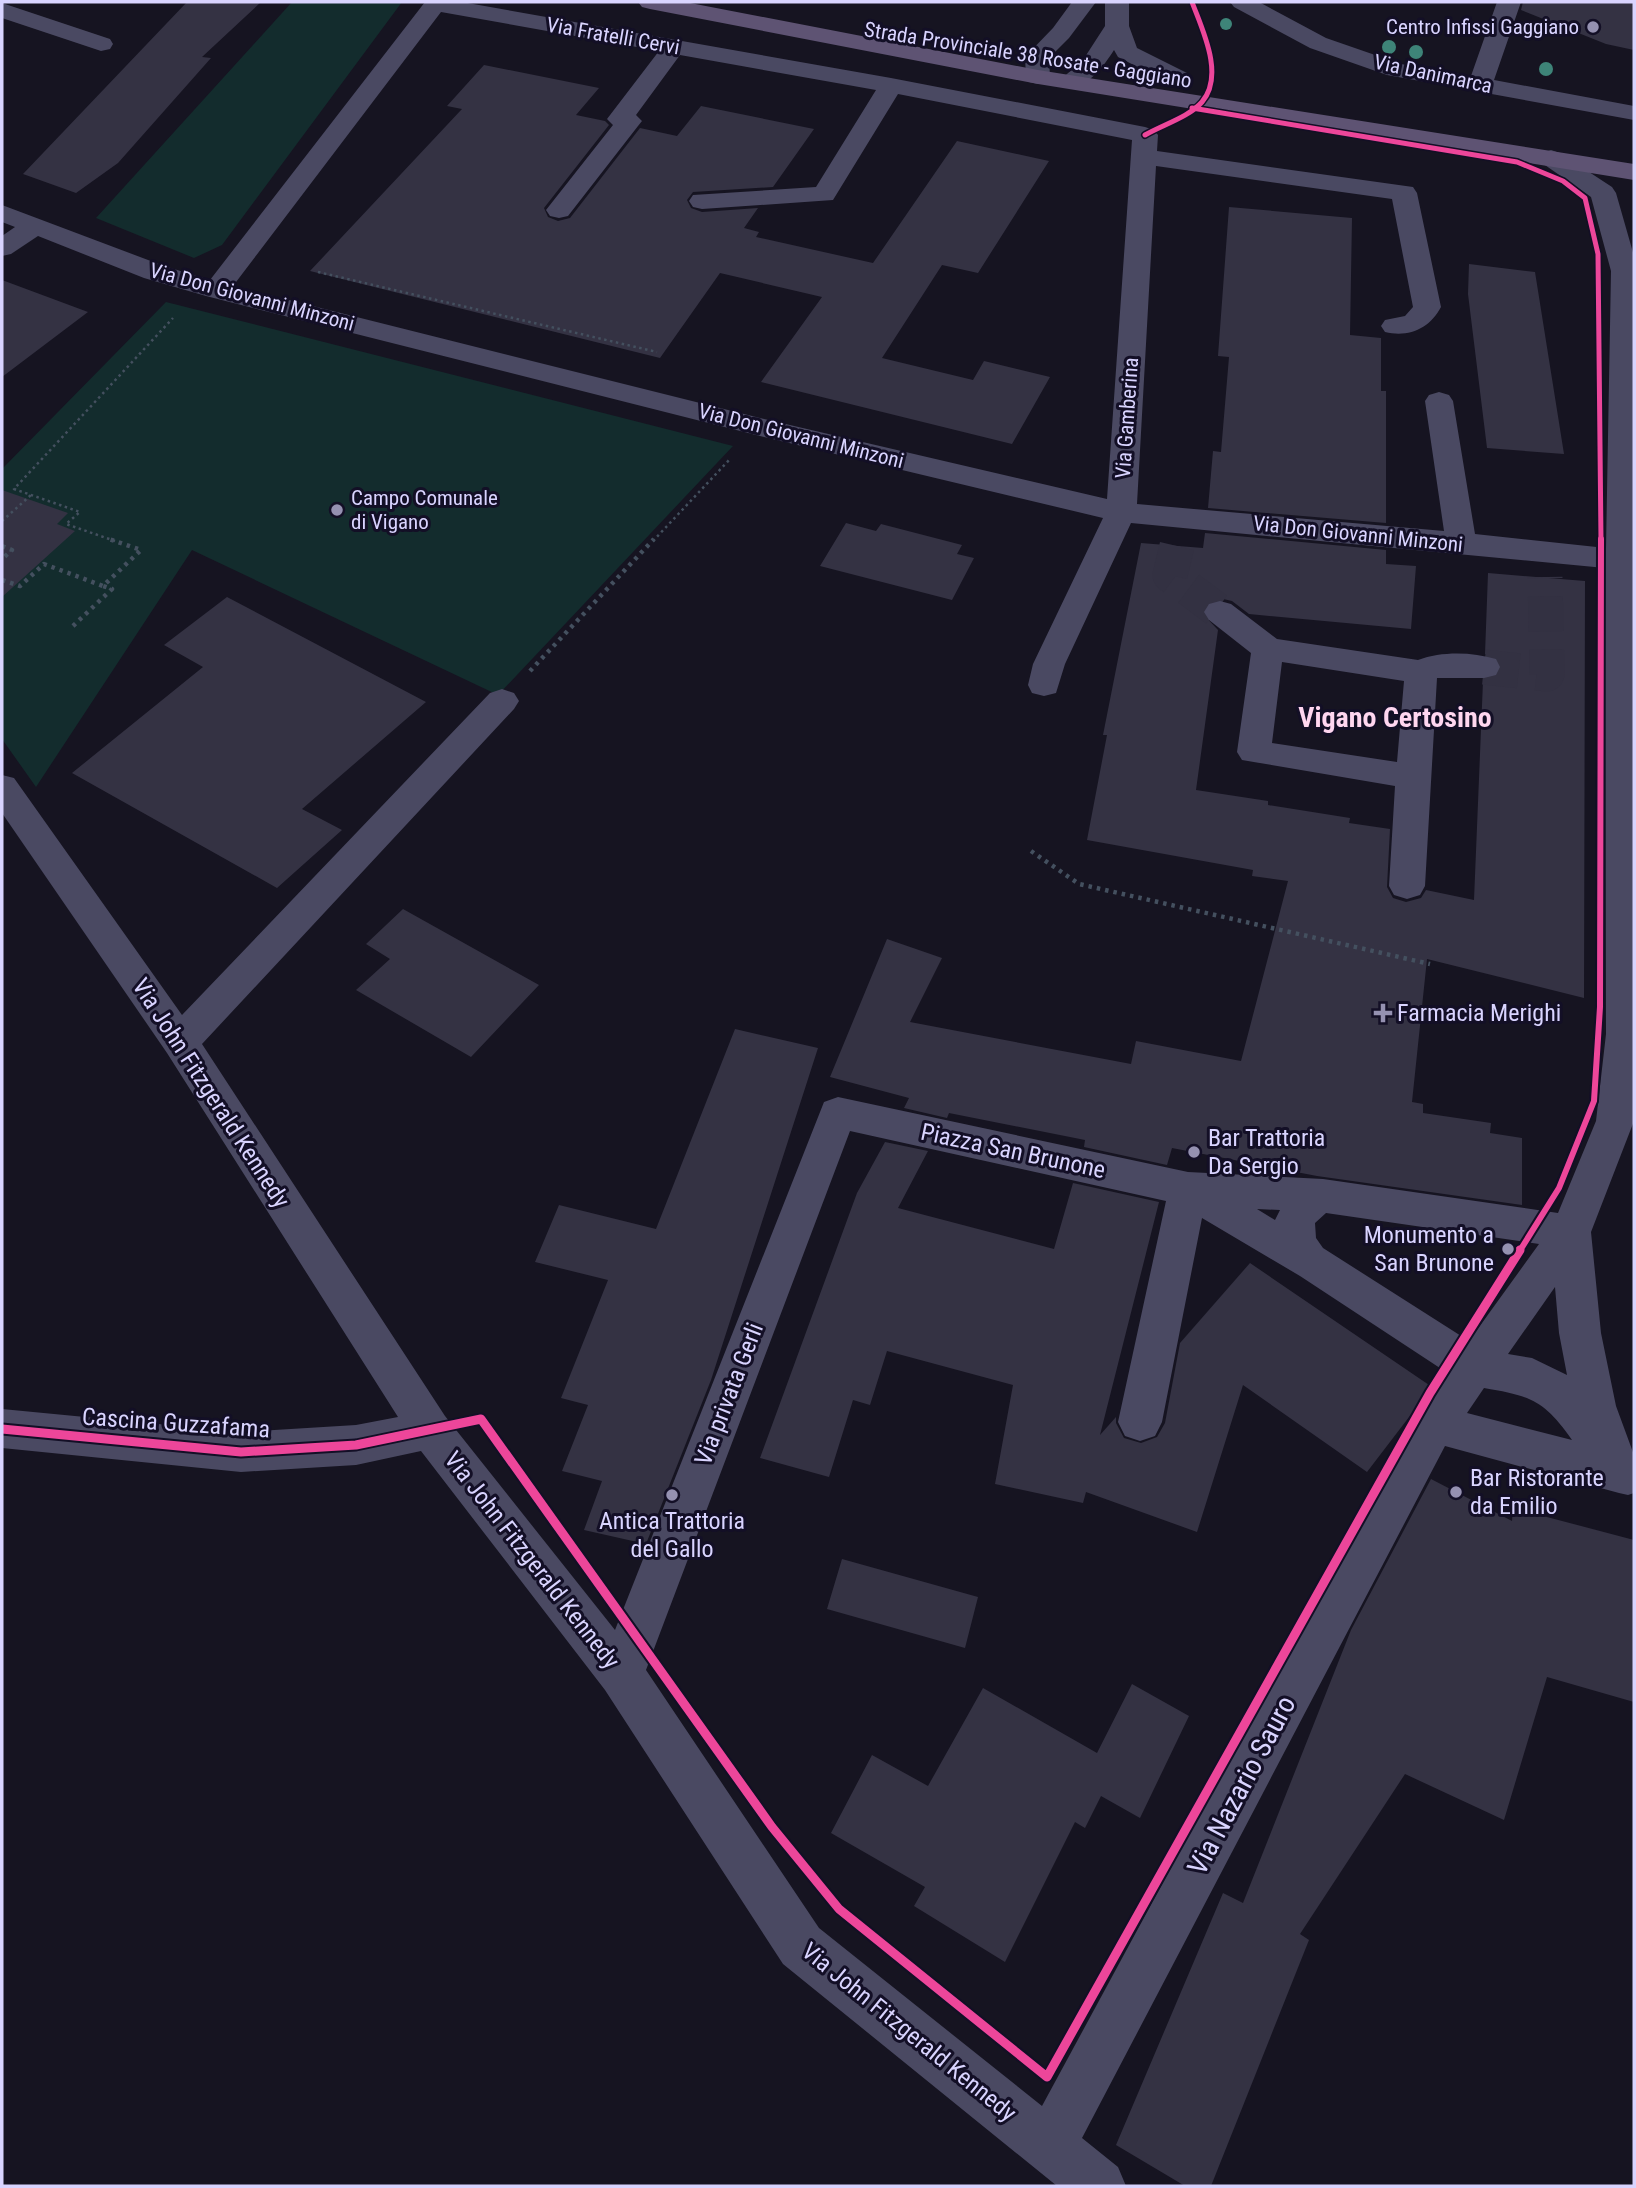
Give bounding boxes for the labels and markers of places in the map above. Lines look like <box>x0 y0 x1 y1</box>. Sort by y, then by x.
place label: Centro Infissi Gaggiano <box>1386 15 1579 39</box>
marker: Centro Infissi Gaggiano <box>1585 19 1601 35</box>
place label: Campo Comunale di Vigano <box>351 486 498 534</box>
marker: Campo Comunale di Vigano <box>329 502 345 518</box>
place label: Farmacia Merighi <box>1397 999 1561 1027</box>
marker: Farmacia Merighi <box>1375 1005 1391 1021</box>
place label: Bar Trattoria Da Sergio <box>1208 1124 1325 1180</box>
marker: Bar Trattoria Da Sergio <box>1186 1144 1202 1160</box>
place label: Monumento a San Brunone <box>1364 1221 1494 1277</box>
marker: Monumento a San Brunone <box>1500 1241 1516 1257</box>
place label: Bar Ristorante da Emilio <box>1470 1464 1604 1520</box>
marker: Bar Ristorante da Emilio <box>1448 1484 1464 1500</box>
marker: Antica Trattoria del Gallo <box>664 1487 680 1503</box>
place label: Antica Trattoria del Gallo <box>599 1507 745 1563</box>

